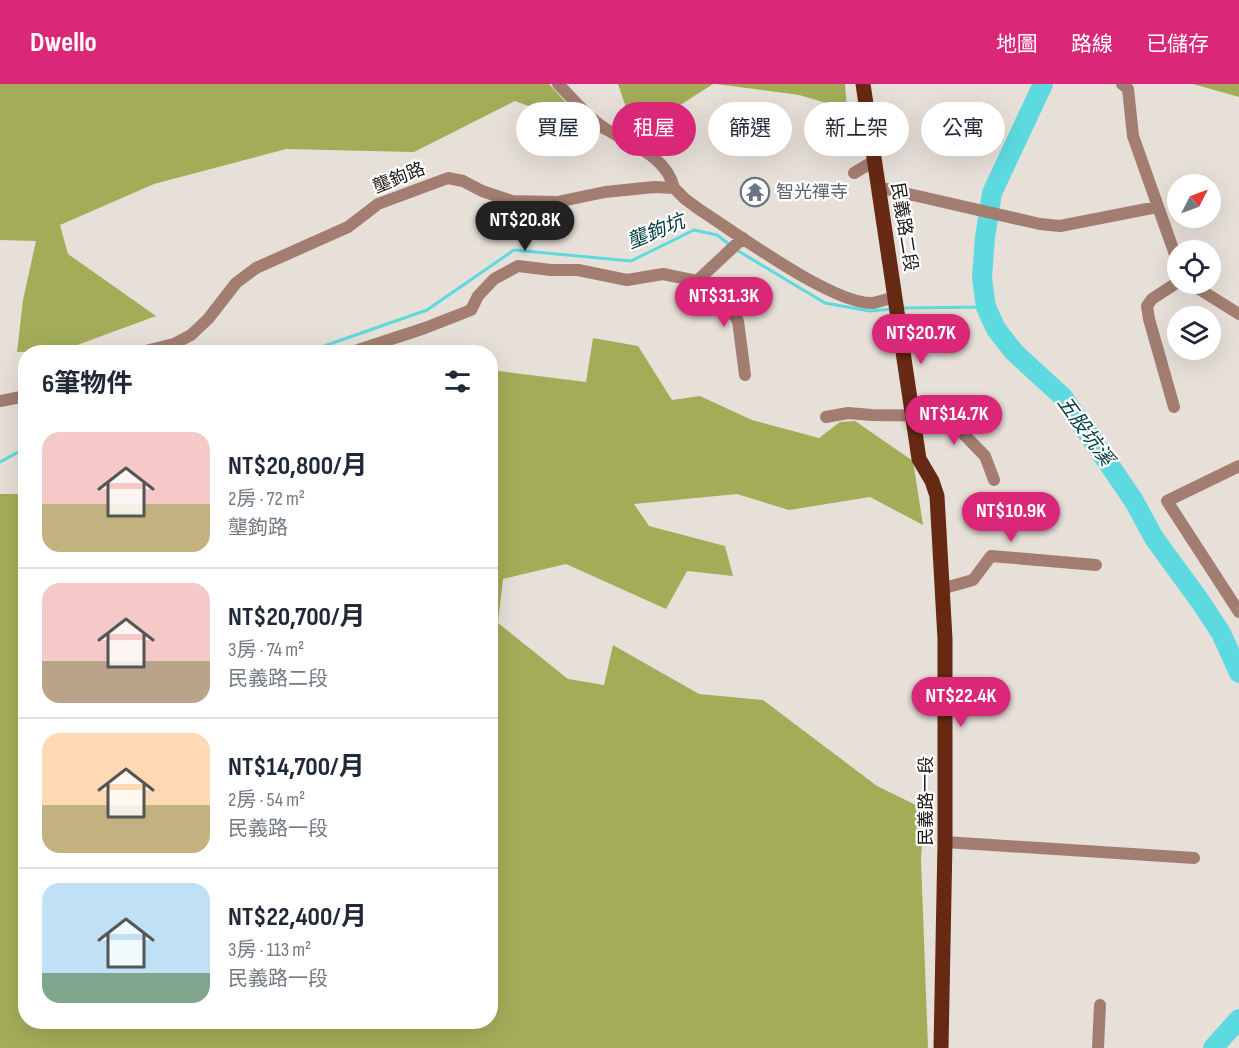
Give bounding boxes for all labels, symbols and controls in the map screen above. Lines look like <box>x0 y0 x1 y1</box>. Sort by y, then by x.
text: Dwello <box>30 26 97 59</box>
text: 地圖 <box>996 32 1038 57</box>
text: 路線 <box>1071 32 1113 57</box>
text: 已儲存 <box>1146 32 1209 57</box>
chip: 買屋 <box>516 102 600 156</box>
chip: 租屋 <box>612 102 696 156</box>
chip: 篩選 <box>708 102 792 156</box>
chip: 新上架 <box>804 102 909 156</box>
chip: 公寓 <box>921 102 1005 156</box>
street label: 壟鉤路 <box>370 158 428 198</box>
north arrow <box>1167 174 1221 228</box>
map controls <box>1167 174 1221 360</box>
temple icon: 智光禪寺 <box>739 176 771 208</box>
street label: 民義路二段 <box>887 181 921 273</box>
place label: 智光禪寺 <box>776 182 848 203</box>
pin: NT$20.8K <box>463 201 587 252</box>
text: NT$20.8K <box>489 208 561 232</box>
water label: 壟鉤坑 <box>624 209 691 254</box>
button: locate <box>1167 240 1221 294</box>
pin: NT$31.3K <box>662 277 786 328</box>
text: NT$31.3K <box>689 284 759 308</box>
button: layers <box>1167 306 1221 360</box>
pin: NT$20.7K <box>859 314 983 365</box>
text: NT$20.7K <box>886 321 956 345</box>
icon: filters <box>441 365 474 398</box>
text: 6筆物件 <box>42 369 132 400</box>
water label: 五股坑溪 <box>1052 392 1120 473</box>
pin: NT$14.7K <box>892 395 1016 446</box>
text: NT$14.7K <box>919 402 989 426</box>
text: NT$20,800/月 <box>228 451 368 482</box>
icon: home <box>90 456 162 528</box>
text: 2房 · 72 m² <box>228 487 305 511</box>
pin: NT$10.9K <box>949 492 1073 543</box>
text: NT$10.9K <box>976 499 1046 523</box>
text: 壟鉤路 <box>228 516 288 540</box>
text: NT$20,700/月 <box>228 602 365 633</box>
icon: home <box>90 607 162 679</box>
text: 3房 · 74 m² <box>228 638 304 662</box>
text: 民義路二段 <box>228 667 328 691</box>
pin: NT$22.4K <box>899 677 1023 728</box>
text: NT$22.4K <box>926 684 996 708</box>
text: NT$14,700/月 <box>228 752 365 783</box>
street label: 民義路一段 <box>916 756 937 846</box>
icon: home <box>90 757 162 829</box>
text: 2房 · 54 m² <box>228 788 305 812</box>
text: 民義路一段 <box>228 817 328 841</box>
text: NT$22,400/月 <box>228 902 367 933</box>
icon: home <box>90 907 162 979</box>
text: 3房 · 113 m² <box>228 938 311 962</box>
text: 民義路一段 <box>228 967 328 991</box>

